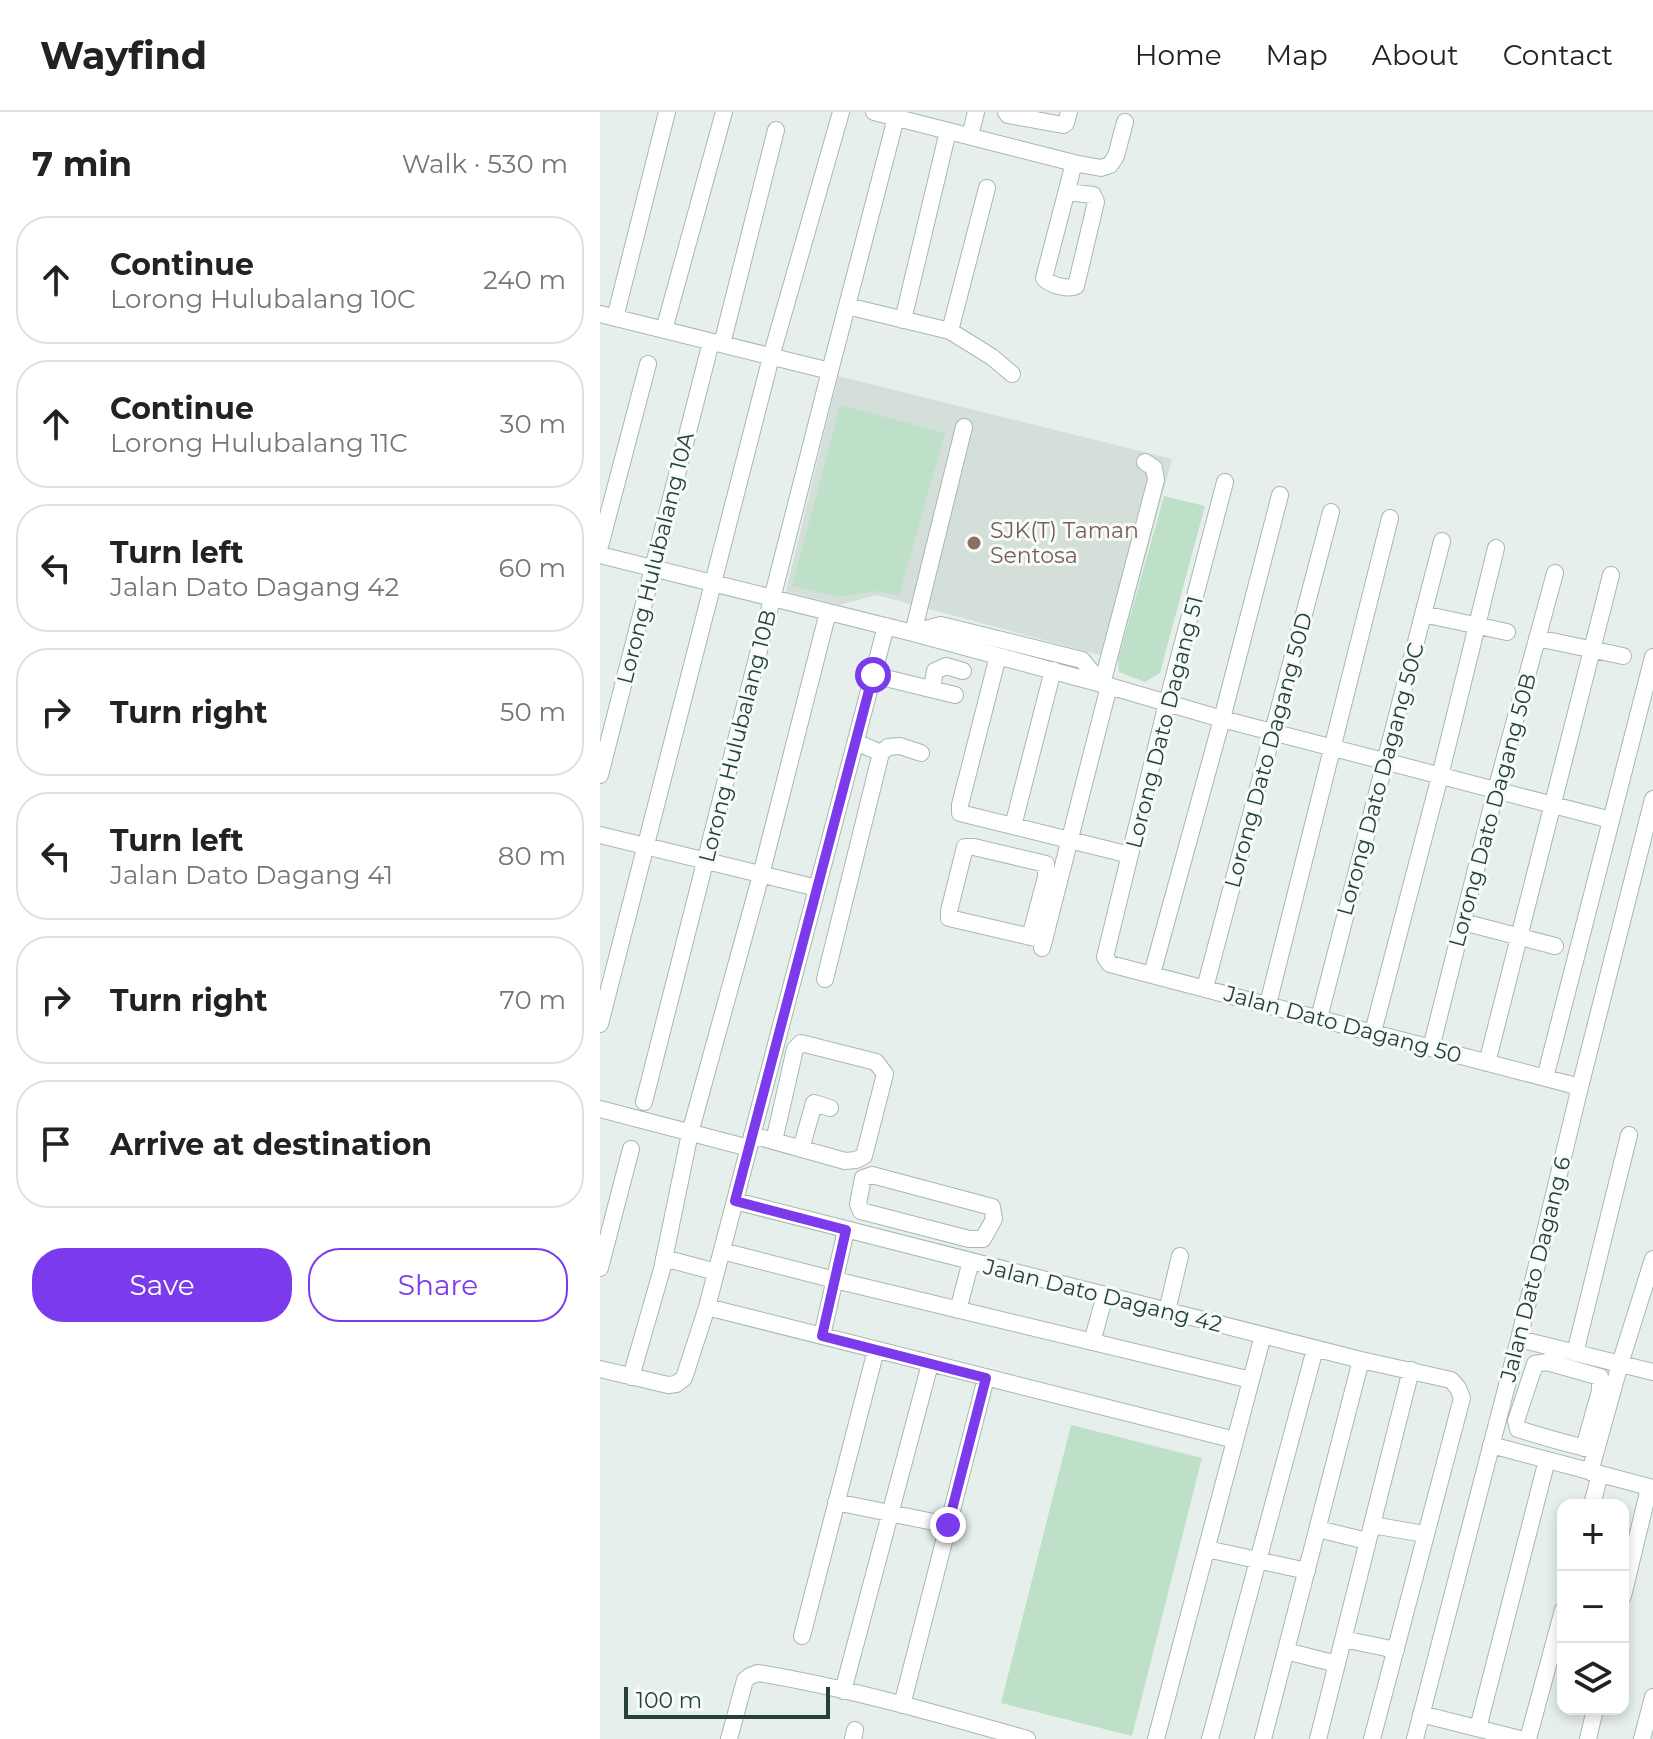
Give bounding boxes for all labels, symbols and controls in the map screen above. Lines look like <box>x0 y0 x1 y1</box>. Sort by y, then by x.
text: Wayfind <box>40 32 207 79</box>
text: Home <box>1135 38 1222 72</box>
text: Map <box>1266 38 1328 72</box>
text: About <box>1372 38 1459 72</box>
text: Contact <box>1503 38 1613 72</box>
text: 7 min <box>32 143 132 185</box>
text: Walk · 530 m <box>402 148 568 180</box>
text: Continue <box>110 246 254 283</box>
icon: ahead <box>34 258 78 302</box>
text: 240 m <box>483 264 566 296</box>
text: Lorong Hulubalang 10C <box>110 283 416 315</box>
text: Continue <box>110 390 254 427</box>
icon: ahead <box>34 402 78 446</box>
text: 30 m <box>500 408 566 440</box>
text: Lorong Hulubalang 11C <box>110 427 408 459</box>
street label: Lorong Hulubalang 10A <box>611 429 700 687</box>
place label: SJK(T) Taman Sentosa <box>990 517 1139 569</box>
text: Turn left <box>110 534 243 571</box>
marker: SJK(T) Taman Sentosa <box>965 534 983 552</box>
icon: left <box>34 546 78 590</box>
text: 60 m <box>499 552 566 584</box>
text: Jalan Dato Dagang 42 <box>110 571 399 603</box>
street label: Lorong Dato Dagang 51 <box>1120 593 1209 851</box>
street label: Lorong Hulubalang 10B <box>693 607 782 865</box>
street label: Lorong Dato Dagang 50D <box>1219 609 1318 891</box>
street label: Lorong Dato Dagang 50C <box>1331 640 1430 919</box>
route start <box>855 657 891 693</box>
street label: Lorong Dato Dagang 50B <box>1443 670 1542 950</box>
icon: right <box>34 690 78 734</box>
text: Turn right <box>110 694 267 731</box>
text: 50 m <box>500 696 566 728</box>
text: Turn left <box>110 822 243 859</box>
icon: left <box>34 834 78 878</box>
text: 80 m <box>498 840 566 872</box>
text: Jalan Dato Dagang 41 <box>110 859 393 891</box>
icon: right <box>34 978 78 1022</box>
street label: Jalan Dato Dagang 50 <box>1220 980 1465 1069</box>
text: Turn right <box>110 982 267 1019</box>
text: 70 m <box>500 984 566 1016</box>
icon: arrive <box>34 1122 78 1166</box>
text: Arrive at destination <box>110 1126 432 1163</box>
street label: Jalan Dato Dagang 6 <box>1494 1154 1577 1385</box>
button: Save <box>32 1248 292 1322</box>
button: Share <box>308 1248 568 1322</box>
street label: Jalan Dato Dagang 42 <box>980 1253 1225 1338</box>
map controls <box>1557 1499 1629 1715</box>
button: + <box>1557 1499 1629 1571</box>
route end <box>930 1507 966 1543</box>
button: − <box>1557 1571 1629 1643</box>
button: layers <box>1557 1643 1629 1715</box>
scale bar <box>624 1683 830 1719</box>
text: 100 m <box>636 1687 702 1714</box>

